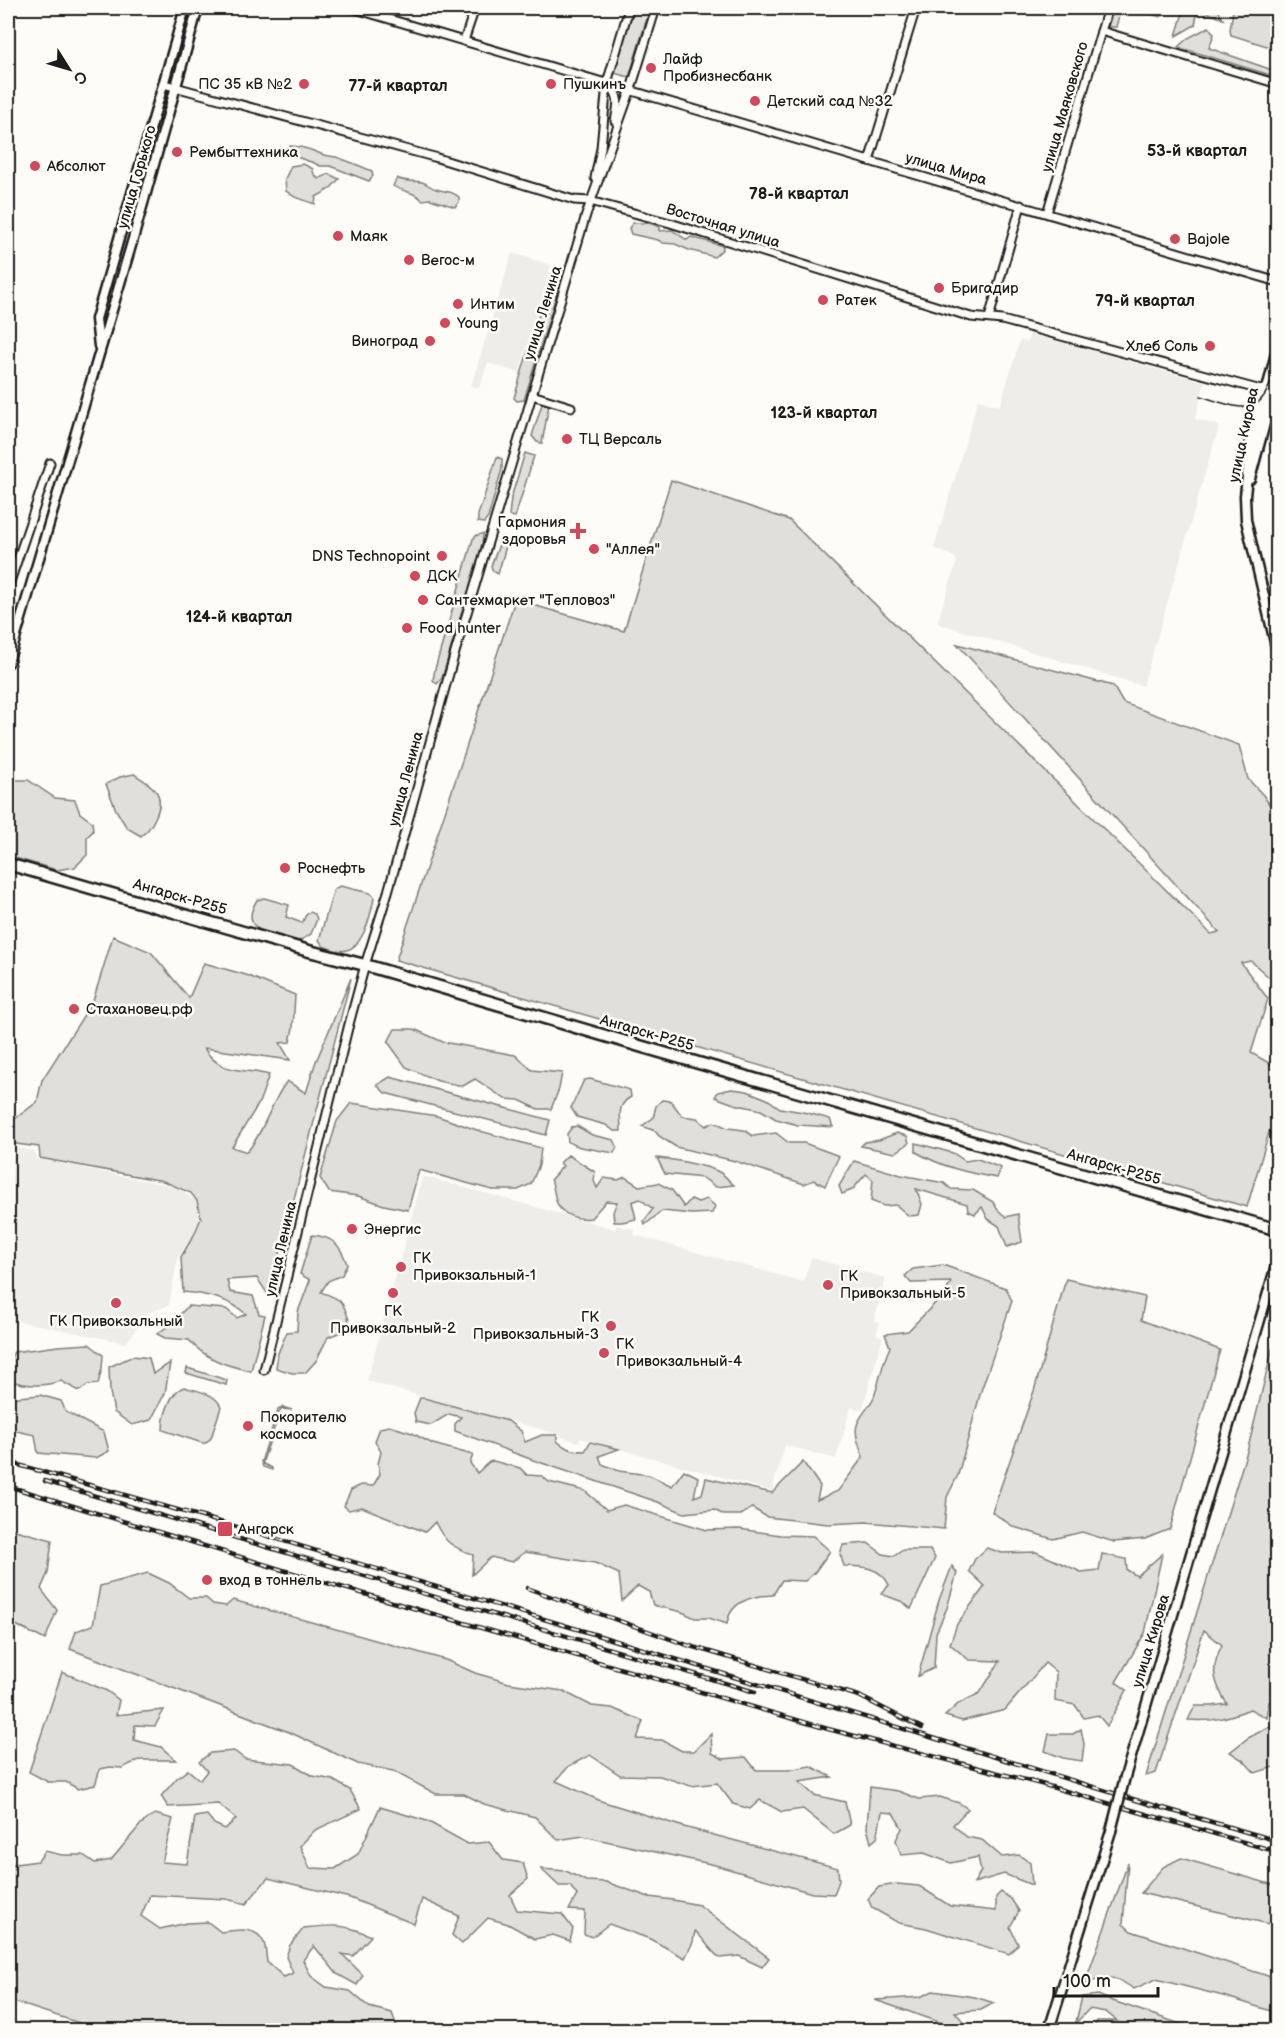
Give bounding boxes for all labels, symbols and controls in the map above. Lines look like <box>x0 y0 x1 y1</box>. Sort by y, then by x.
north arrow <box>39 39 99 99</box>
street label: улица Маяковского <box>1037 39 1093 174</box>
place label: Лайф Пробизнесбанк <box>662 50 772 86</box>
marker: Лайф Пробизнесбанк <box>644 61 658 75</box>
text: С <box>69 67 91 87</box>
place label: ПС 35 кВ №2 <box>198 75 292 94</box>
place label: Пушкинъ <box>563 75 627 94</box>
marker: ПС 35 кВ №2 <box>297 77 311 91</box>
district label: 77-й квартал <box>348 77 448 96</box>
marker: Пушкинъ <box>544 77 558 91</box>
place label: Детский сад №32 <box>767 92 893 111</box>
marker: Детский сад №32 <box>748 94 762 108</box>
street label: улица Горького <box>113 123 161 231</box>
district label: 53-й квартал <box>1147 142 1247 161</box>
place label: Рембыттехника <box>189 143 298 162</box>
marker: Рембыттехника <box>170 145 184 159</box>
street label: улица Мира <box>903 148 989 190</box>
place label: Абсолют <box>46 157 106 176</box>
marker: Абсолют <box>28 159 42 173</box>
district label: 78-й квартал <box>749 185 849 204</box>
street label: Восточная улица <box>664 200 782 252</box>
place label: Маяк <box>350 227 388 246</box>
marker: Маяк <box>331 229 345 243</box>
place label: Bajole <box>1187 230 1230 249</box>
marker: Bajole <box>1168 232 1182 246</box>
place label: Вегос-м <box>421 251 475 270</box>
marker: Вегос-м <box>402 253 416 267</box>
street label: улица Ленина <box>520 263 566 362</box>
place label: Бригадир <box>951 279 1019 298</box>
marker: Бригадир <box>932 281 946 295</box>
place label: Ратек <box>835 291 877 310</box>
district label: 79-й квартал <box>1095 292 1195 311</box>
marker: Ратек <box>816 293 830 307</box>
place label: Интим <box>470 295 515 314</box>
marker: Интим <box>451 297 465 311</box>
place label: Young <box>456 314 498 333</box>
marker: Young <box>438 316 452 330</box>
place label: Виноград <box>351 332 418 351</box>
marker: Виноград <box>423 334 437 348</box>
place label: Хлеб Соль <box>1126 337 1199 356</box>
marker: Хлеб Соль <box>1203 339 1217 353</box>
street label: улица Кирова <box>1225 386 1263 484</box>
district label: 123-й квартал <box>771 404 877 423</box>
place label: ТЦ Версаль <box>579 430 662 449</box>
marker: ТЦ Версаль <box>560 432 574 446</box>
place label: Гармония здоровья <box>497 513 566 549</box>
marker: Гармония здоровья <box>571 524 585 538</box>
place label: "Аллея" <box>606 540 660 559</box>
marker: "Аллея" <box>587 542 601 556</box>
place label: DNS Technopoint <box>312 547 430 566</box>
marker: DNS Technopoint <box>435 549 449 563</box>
place label: ДСК <box>427 567 458 586</box>
marker: ДСК <box>408 569 422 583</box>
place label: Сантехмаркет "Тепловоз" <box>435 591 615 610</box>
marker: Сантехмаркет "Тепловоз" <box>416 593 430 607</box>
district label: 124-й квартал <box>186 608 292 627</box>
place label: Food hunter <box>419 619 501 638</box>
marker: Food hunter <box>400 621 414 635</box>
street label: улица Ленина <box>384 729 428 829</box>
place label: Роснефть <box>297 859 366 878</box>
marker: Роснефть <box>278 861 292 875</box>
street label: Ангарск-Р255 <box>130 874 229 919</box>
place label: Стахановец.рф <box>86 1000 193 1019</box>
marker: Стахановец.рф <box>67 1002 81 1016</box>
street label: Ангарск-Р255 <box>597 1010 696 1055</box>
street label: Ангарск-Р255 <box>1064 1144 1163 1189</box>
street label: улица Ленина <box>261 1199 301 1299</box>
place label: Энергис <box>364 1220 422 1239</box>
marker: Энергис <box>345 1222 359 1236</box>
place label: ГК Привокзальный-1 <box>413 1249 536 1285</box>
marker: ГК Привокзальный-1 <box>394 1260 408 1274</box>
place label: ГК Привокзальный-5 <box>840 1267 966 1303</box>
marker: ГК Привокзальный-5 <box>821 1278 835 1292</box>
marker: ГК Привокзальный-2 <box>386 1286 400 1300</box>
marker: ГК Привокзальный <box>109 1296 123 1310</box>
place label: ГК Привокзальный-2 <box>330 1302 456 1338</box>
place label: ГК Привокзальный-3 <box>473 1308 599 1344</box>
place label: ГК Привокзальный <box>49 1312 183 1331</box>
marker: ГК Привокзальный-3 <box>604 1319 618 1333</box>
place label: ГК Привокзальный-4 <box>616 1335 742 1371</box>
marker: ГК Привокзальный-4 <box>597 1346 611 1360</box>
place label: Покорителю космоса <box>260 1408 346 1444</box>
marker: Покорителю космоса <box>241 1419 255 1433</box>
marker: Ангарск <box>216 1520 234 1538</box>
place label: Ангарск <box>237 1520 294 1539</box>
place label: вход в тоннель <box>219 1571 322 1590</box>
marker: вход в тоннель <box>200 1573 214 1587</box>
street label: улица Кирова <box>1128 1592 1174 1690</box>
scale bar <box>1054 1960 1158 1998</box>
text: 100 m <box>1063 1971 1111 1992</box>

